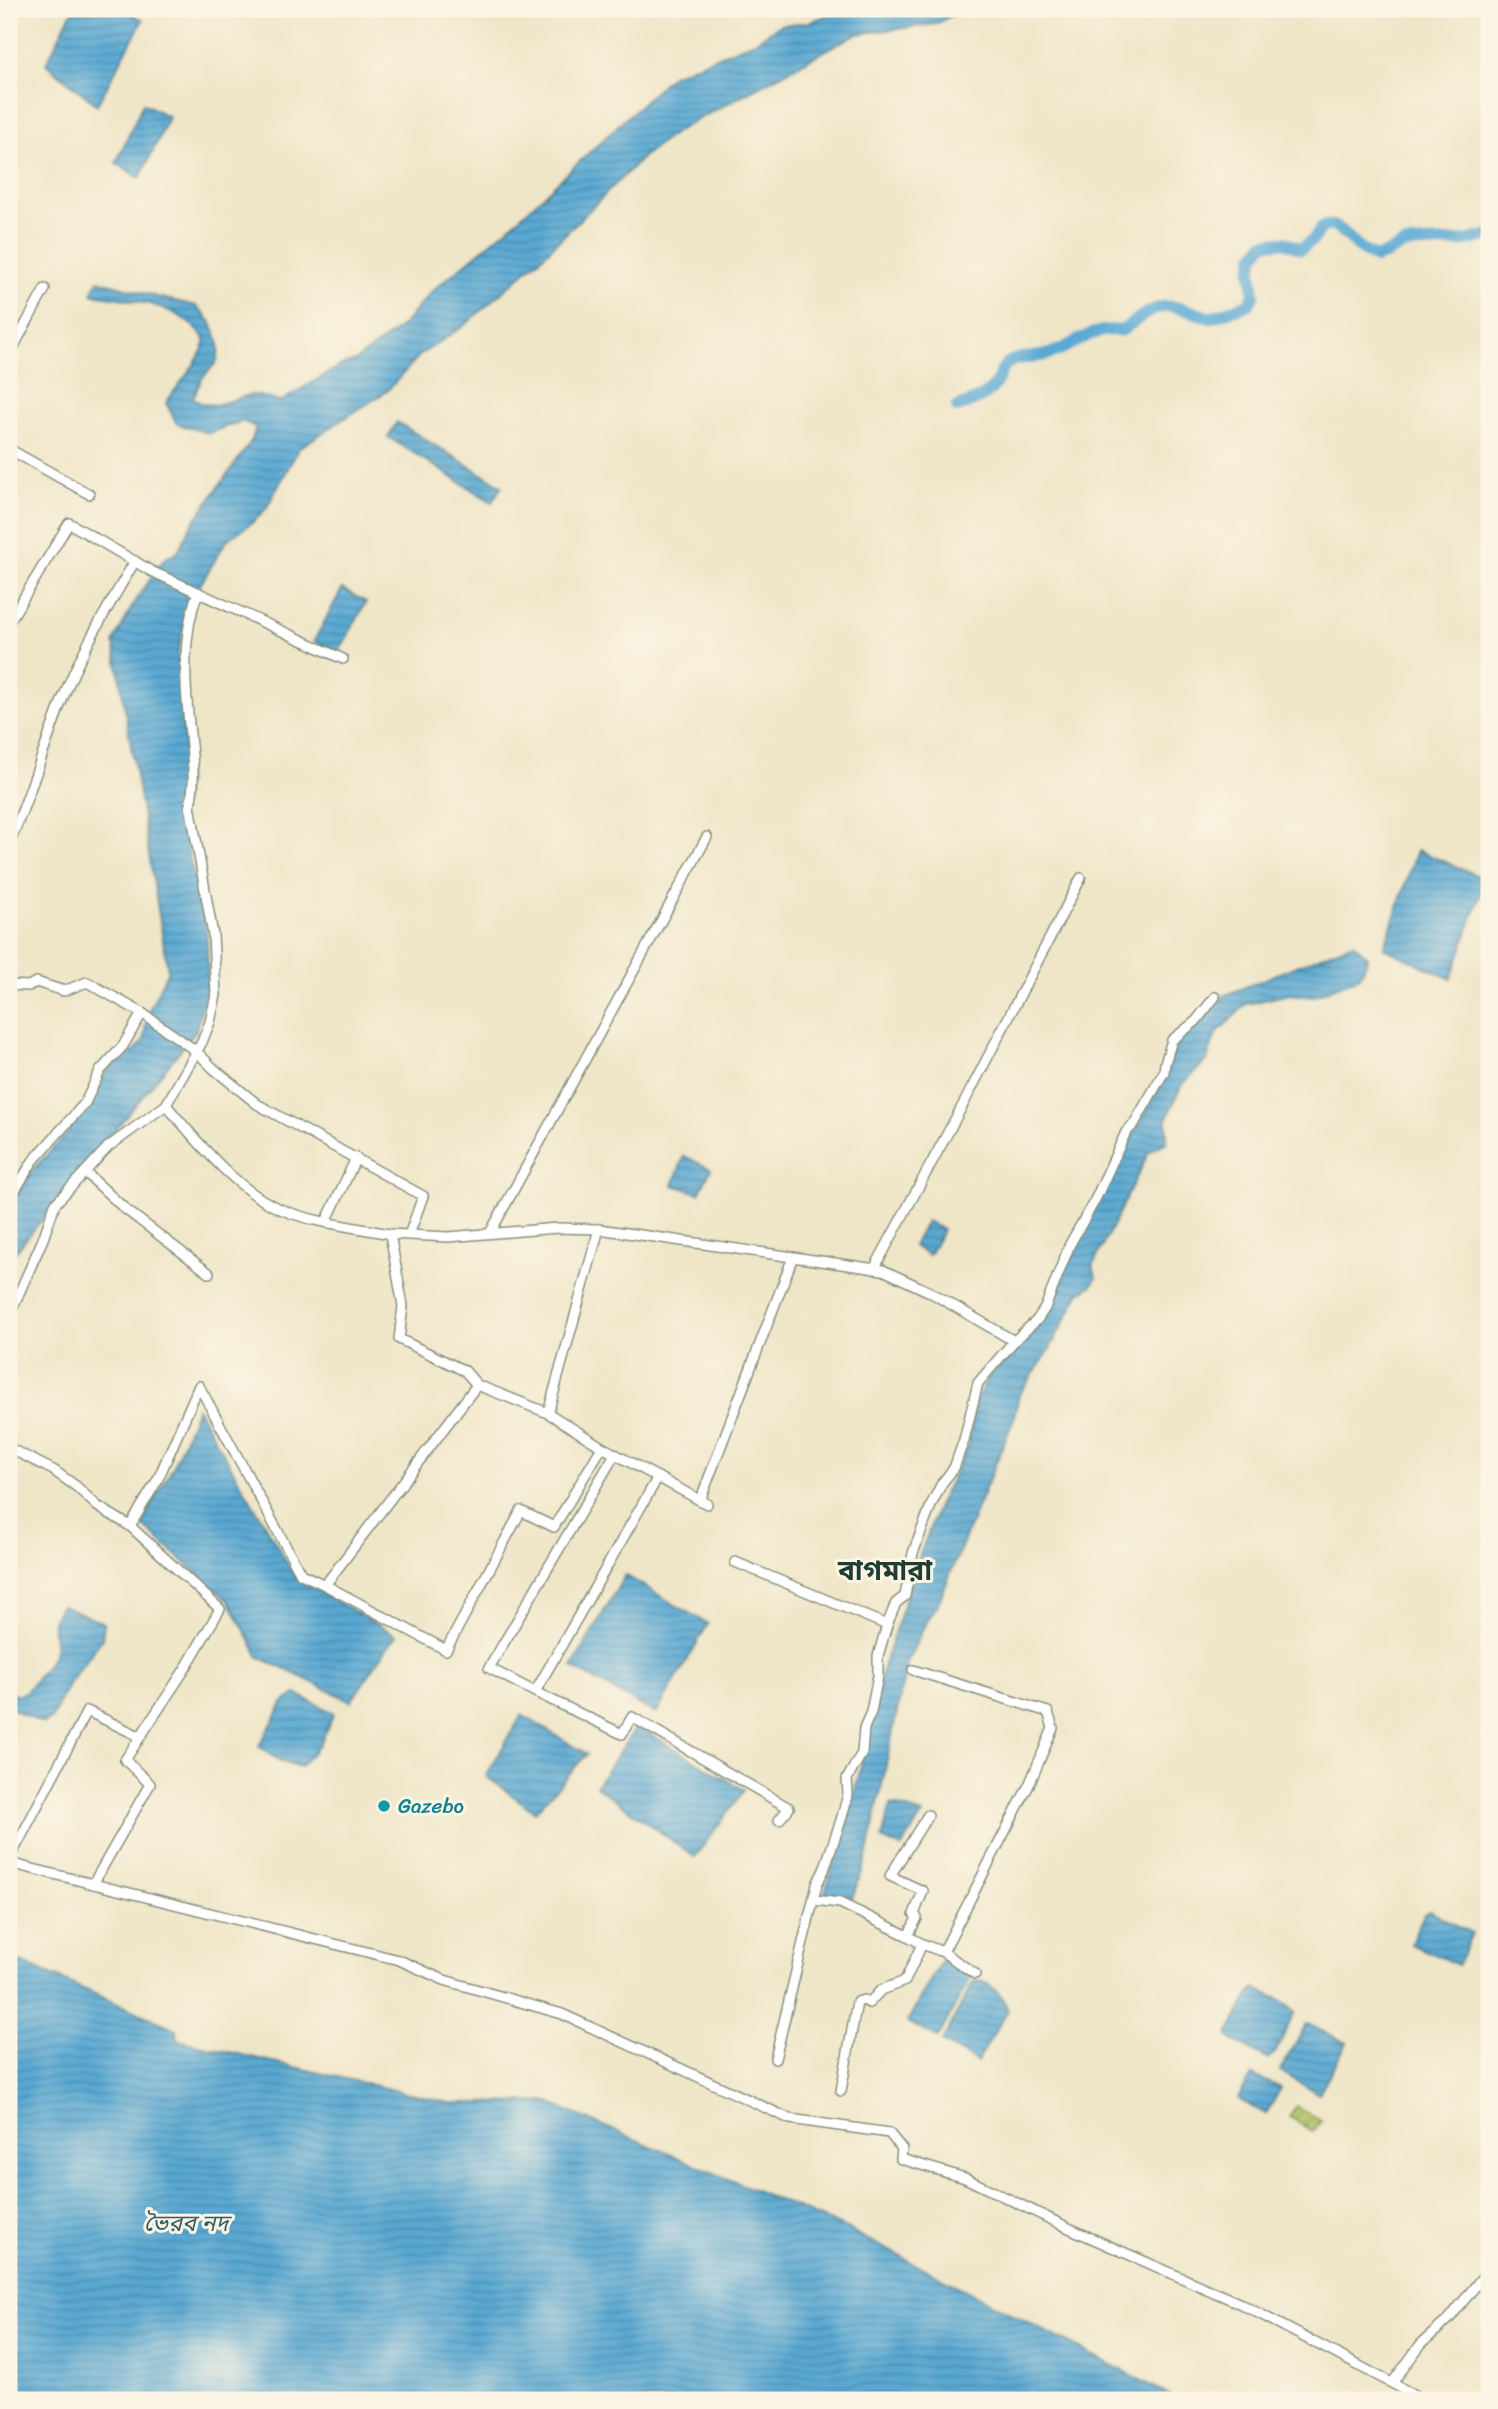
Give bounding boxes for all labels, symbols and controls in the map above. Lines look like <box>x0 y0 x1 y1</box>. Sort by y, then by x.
district label: বাগমারা <box>837 1546 933 1595</box>
place label: Gazebo <box>398 1787 464 1825</box>
marker: Gazebo <box>376 1798 392 1814</box>
water label: ভৈরব নদ <box>144 2203 232 2244</box>

